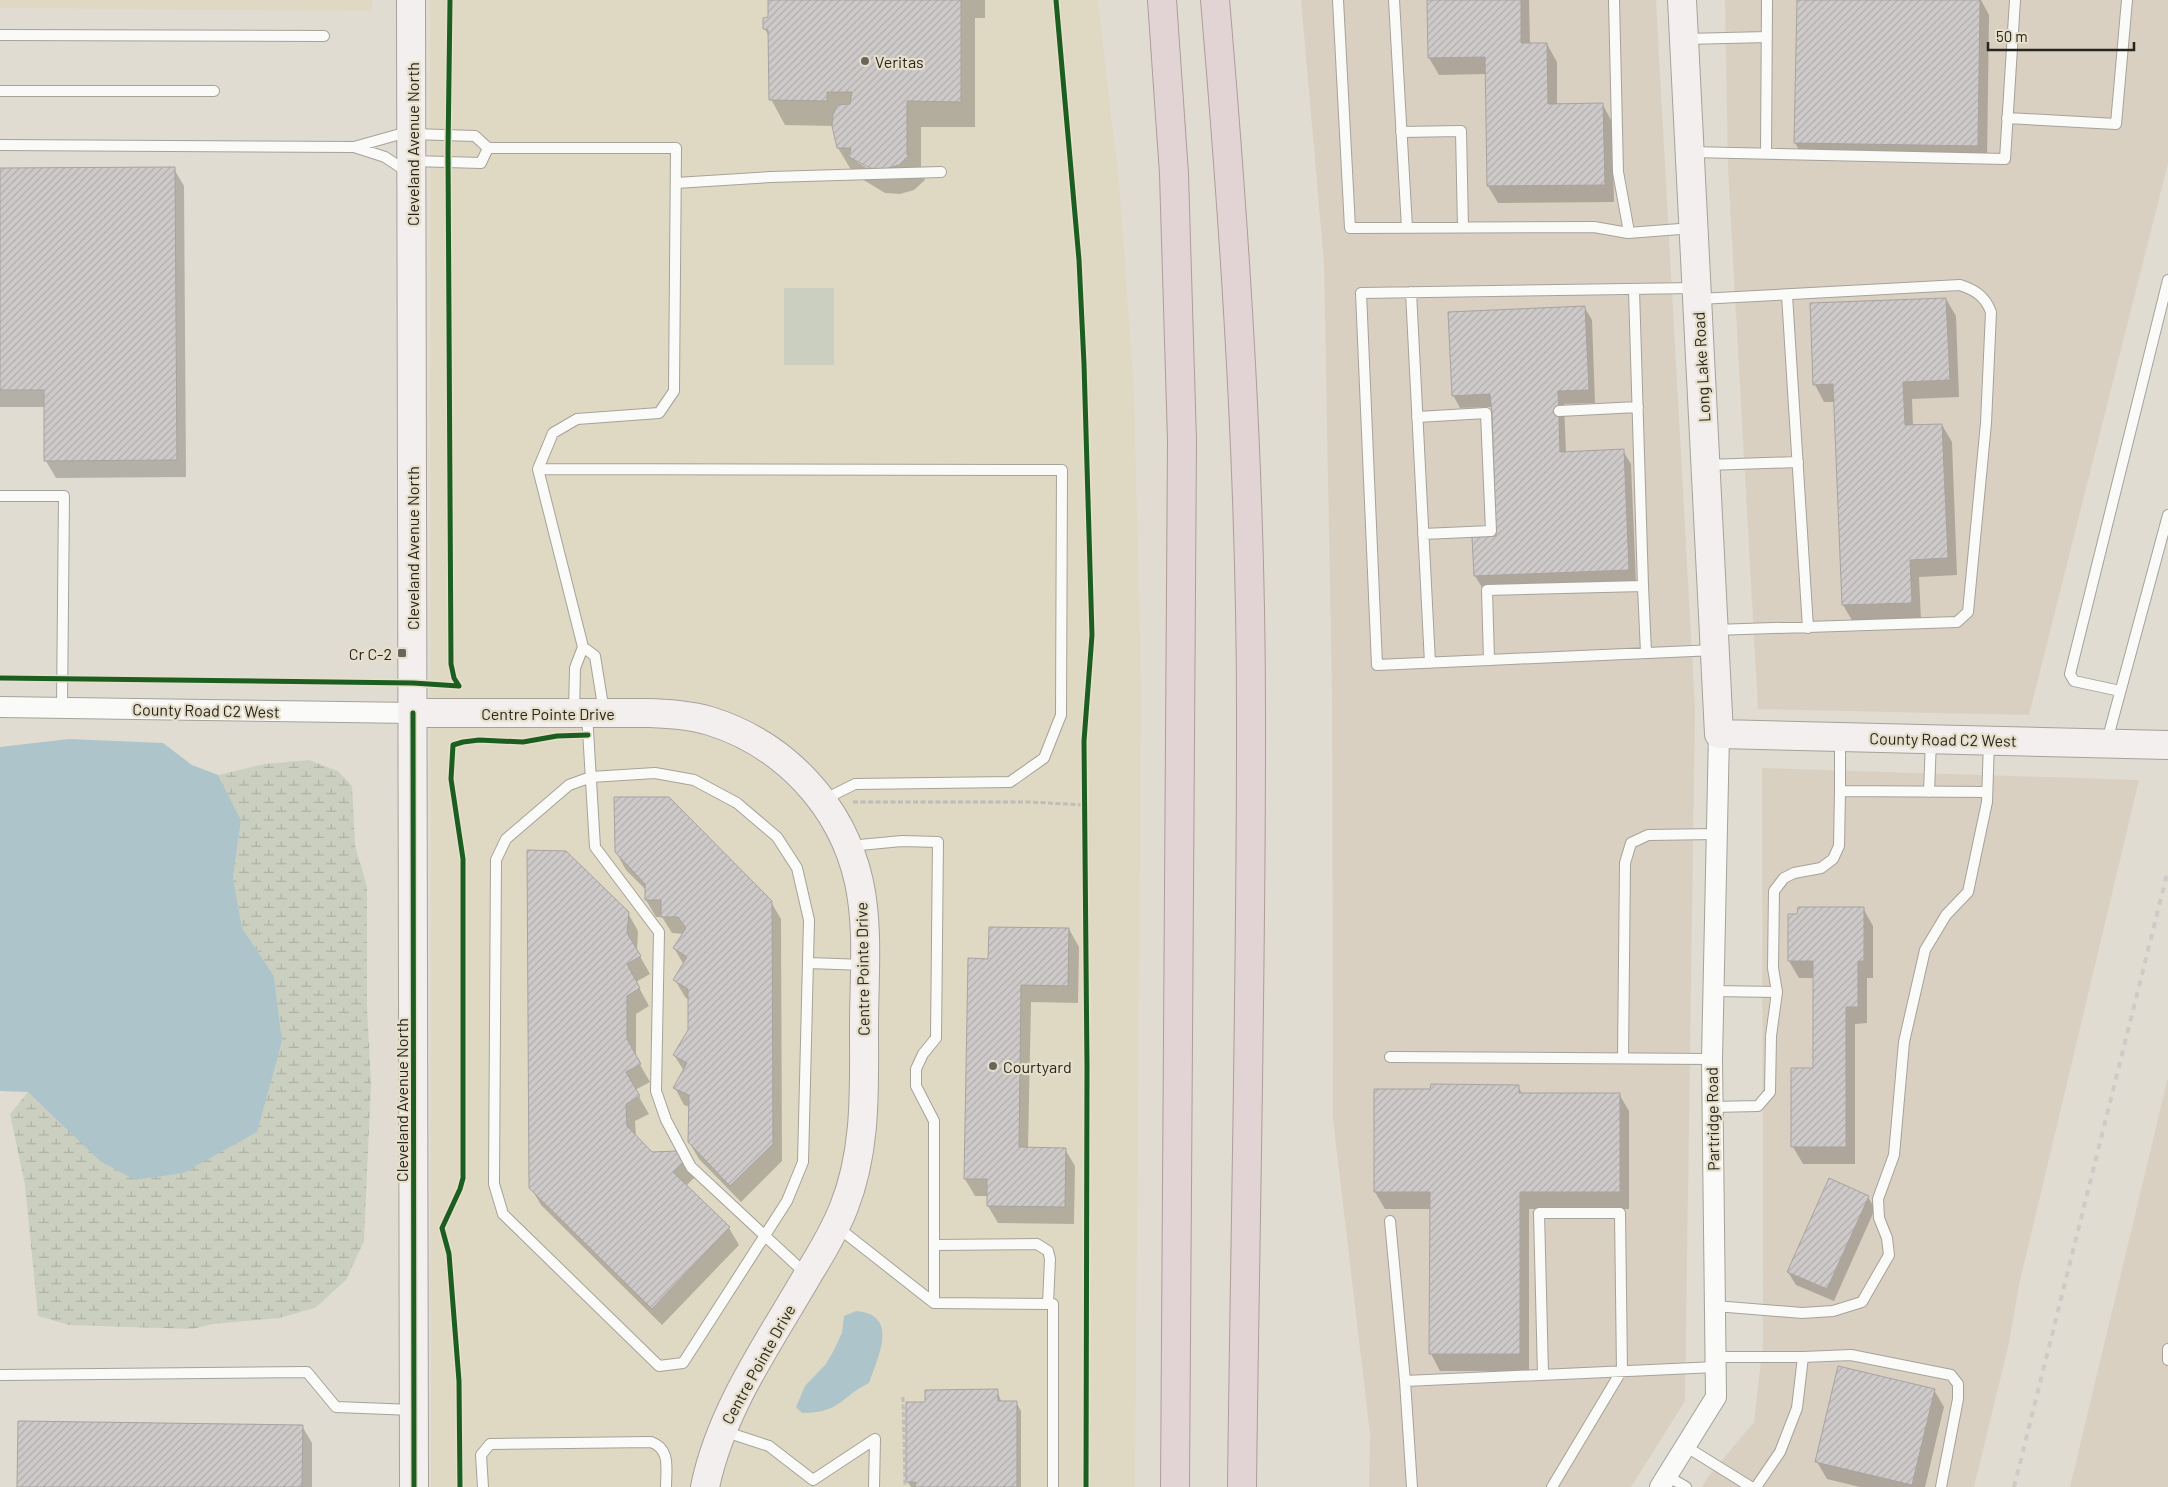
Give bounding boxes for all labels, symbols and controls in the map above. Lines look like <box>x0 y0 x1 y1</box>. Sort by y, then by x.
scale bar <box>1988 20 2134 52</box>
text: 50 m <box>1996 27 2028 45</box>
place label: Veritas <box>875 52 924 71</box>
marker: Veritas <box>859 55 871 67</box>
street label: Cleveland Avenue North <box>403 62 422 226</box>
street label: Long Lake Road <box>1689 311 1713 423</box>
street label: Cleveland Avenue North <box>403 466 422 630</box>
place label: Cr C-2 <box>349 644 392 663</box>
marker: Cr C-2 <box>396 647 408 659</box>
street label: County Road C2 West <box>132 699 280 721</box>
street label: Centre Pointe Drive <box>481 704 615 723</box>
street label: County Road C2 West <box>1869 728 2017 750</box>
street label: Centre Pointe Drive <box>851 902 873 1036</box>
street label: Cleveland Avenue North <box>392 1018 411 1182</box>
place label: Courtyard <box>1003 1057 1072 1076</box>
marker: Courtyard <box>987 1060 999 1072</box>
street label: Partridge Road <box>1702 1067 1722 1171</box>
street label: Centre Pointe Drive <box>717 1301 799 1427</box>

